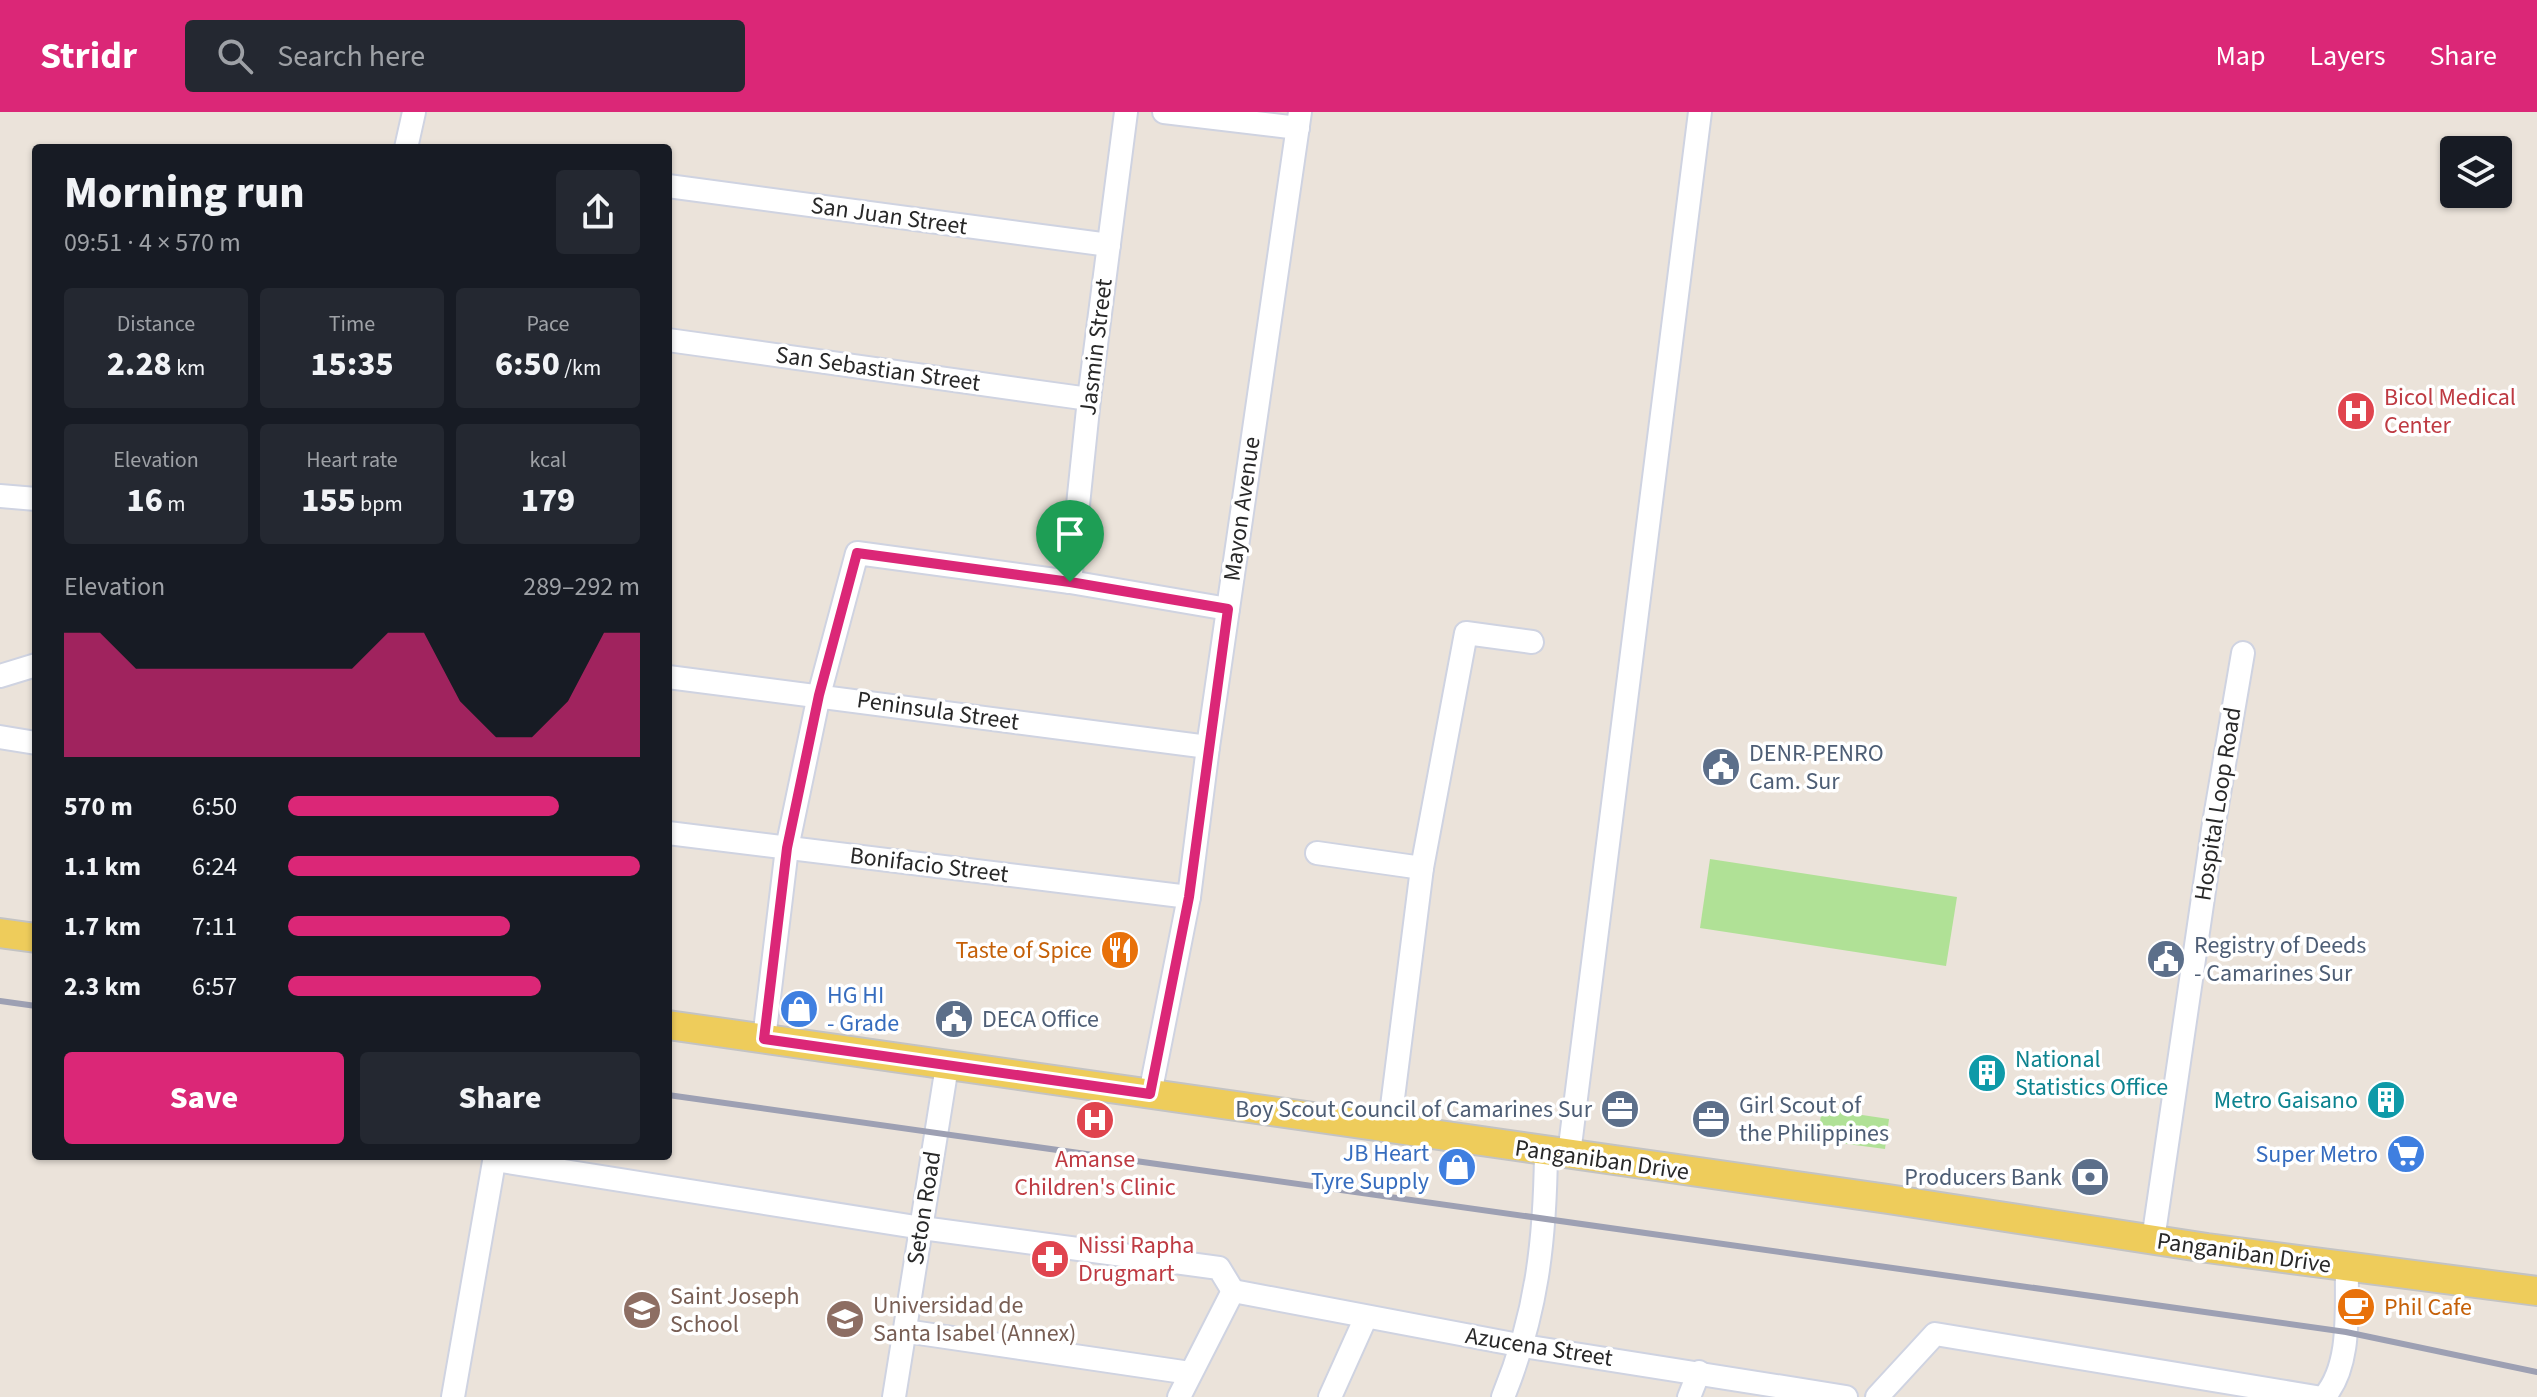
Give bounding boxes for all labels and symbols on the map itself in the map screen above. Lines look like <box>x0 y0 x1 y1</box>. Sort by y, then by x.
street label: San Juan Street <box>809 188 969 244</box>
street label: Jasmin Street <box>1070 277 1122 417</box>
street label: San Sebastian Street <box>773 337 983 401</box>
place label: Bicol Medical Center <box>2384 380 2516 443</box>
hospital icon: Bicol Medical Center <box>2335 390 2377 432</box>
street label: Mayon Avenue <box>1215 434 1269 584</box>
pin <box>1036 500 1104 582</box>
street label: Peninsula Street <box>855 682 1021 740</box>
street label: Hospital Loop Road <box>2185 705 2251 903</box>
place label: DENR-PENRO Cam. Sur <box>1749 736 1884 799</box>
public building icon: DENR-PENRO Cam. Sur <box>1700 746 1742 788</box>
street label: Bonifacio Street <box>848 838 1010 892</box>
place label: Registry of Deeds - Camarines Sur <box>2194 928 2366 991</box>
restaurant icon: Taste of Spice <box>1099 929 1141 971</box>
place label: Taste of Spice <box>956 933 1092 968</box>
public building icon: Registry of Deeds - Camarines Sur <box>2145 938 2187 980</box>
place label: HG HI - Grade <box>827 978 899 1041</box>
shop icon: HG HI - Grade <box>778 988 820 1030</box>
public building icon: DECA Office <box>933 998 975 1040</box>
place label: DECA Office <box>982 1002 1099 1037</box>
place label: National Statistics Office <box>2015 1042 2168 1105</box>
building icon: National Statistics Office <box>1966 1052 2008 1094</box>
building icon: Metro Gaisano <box>2365 1079 2407 1121</box>
place label: Metro Gaisano <box>2214 1083 2358 1118</box>
office icon: Boy Scout Council of Camarines Sur <box>1599 1088 1641 1130</box>
place label: Girl Scout of the Philippines <box>1739 1088 1889 1151</box>
place label: Boy Scout Council of Camarines Sur <box>1235 1092 1593 1127</box>
office icon: Girl Scout of the Philippines <box>1690 1098 1732 1140</box>
hospital icon: Amanse Children's Clinic <box>1074 1099 1116 1141</box>
street label: Panganiban Drive <box>1513 1130 1691 1190</box>
supermarket icon: Super Metro <box>2385 1133 2427 1175</box>
place label: JB Heart Tyre Supply <box>1311 1136 1429 1199</box>
place label: Super Metro <box>2255 1137 2378 1172</box>
place label: Amanse Children's Clinic <box>1014 1142 1176 1205</box>
shop icon: JB Heart Tyre Supply <box>1436 1146 1478 1188</box>
street label: Seton Road <box>898 1149 950 1267</box>
bank icon: Producers Bank <box>2069 1156 2111 1198</box>
place label: Producers Bank <box>1904 1160 2062 1195</box>
street label: Panganiban Drive <box>2155 1223 2333 1283</box>
place label: Nissi Rapha Drugmart <box>1078 1228 1194 1291</box>
pharmacy icon: Nissi Rapha Drugmart <box>1029 1238 1071 1280</box>
place label: Saint Joseph School <box>670 1279 800 1342</box>
cafe icon: Phil Cafe <box>2335 1286 2377 1328</box>
place label: Universidad de Santa Isabel (Annex) <box>873 1288 1076 1351</box>
school or university icon: Saint Joseph School <box>621 1289 663 1331</box>
place label: Phil Cafe <box>2384 1290 2472 1325</box>
school or university icon: Universidad de Santa Isabel (Annex) <box>824 1298 866 1340</box>
street label: Azucena Street <box>1463 1318 1615 1376</box>

